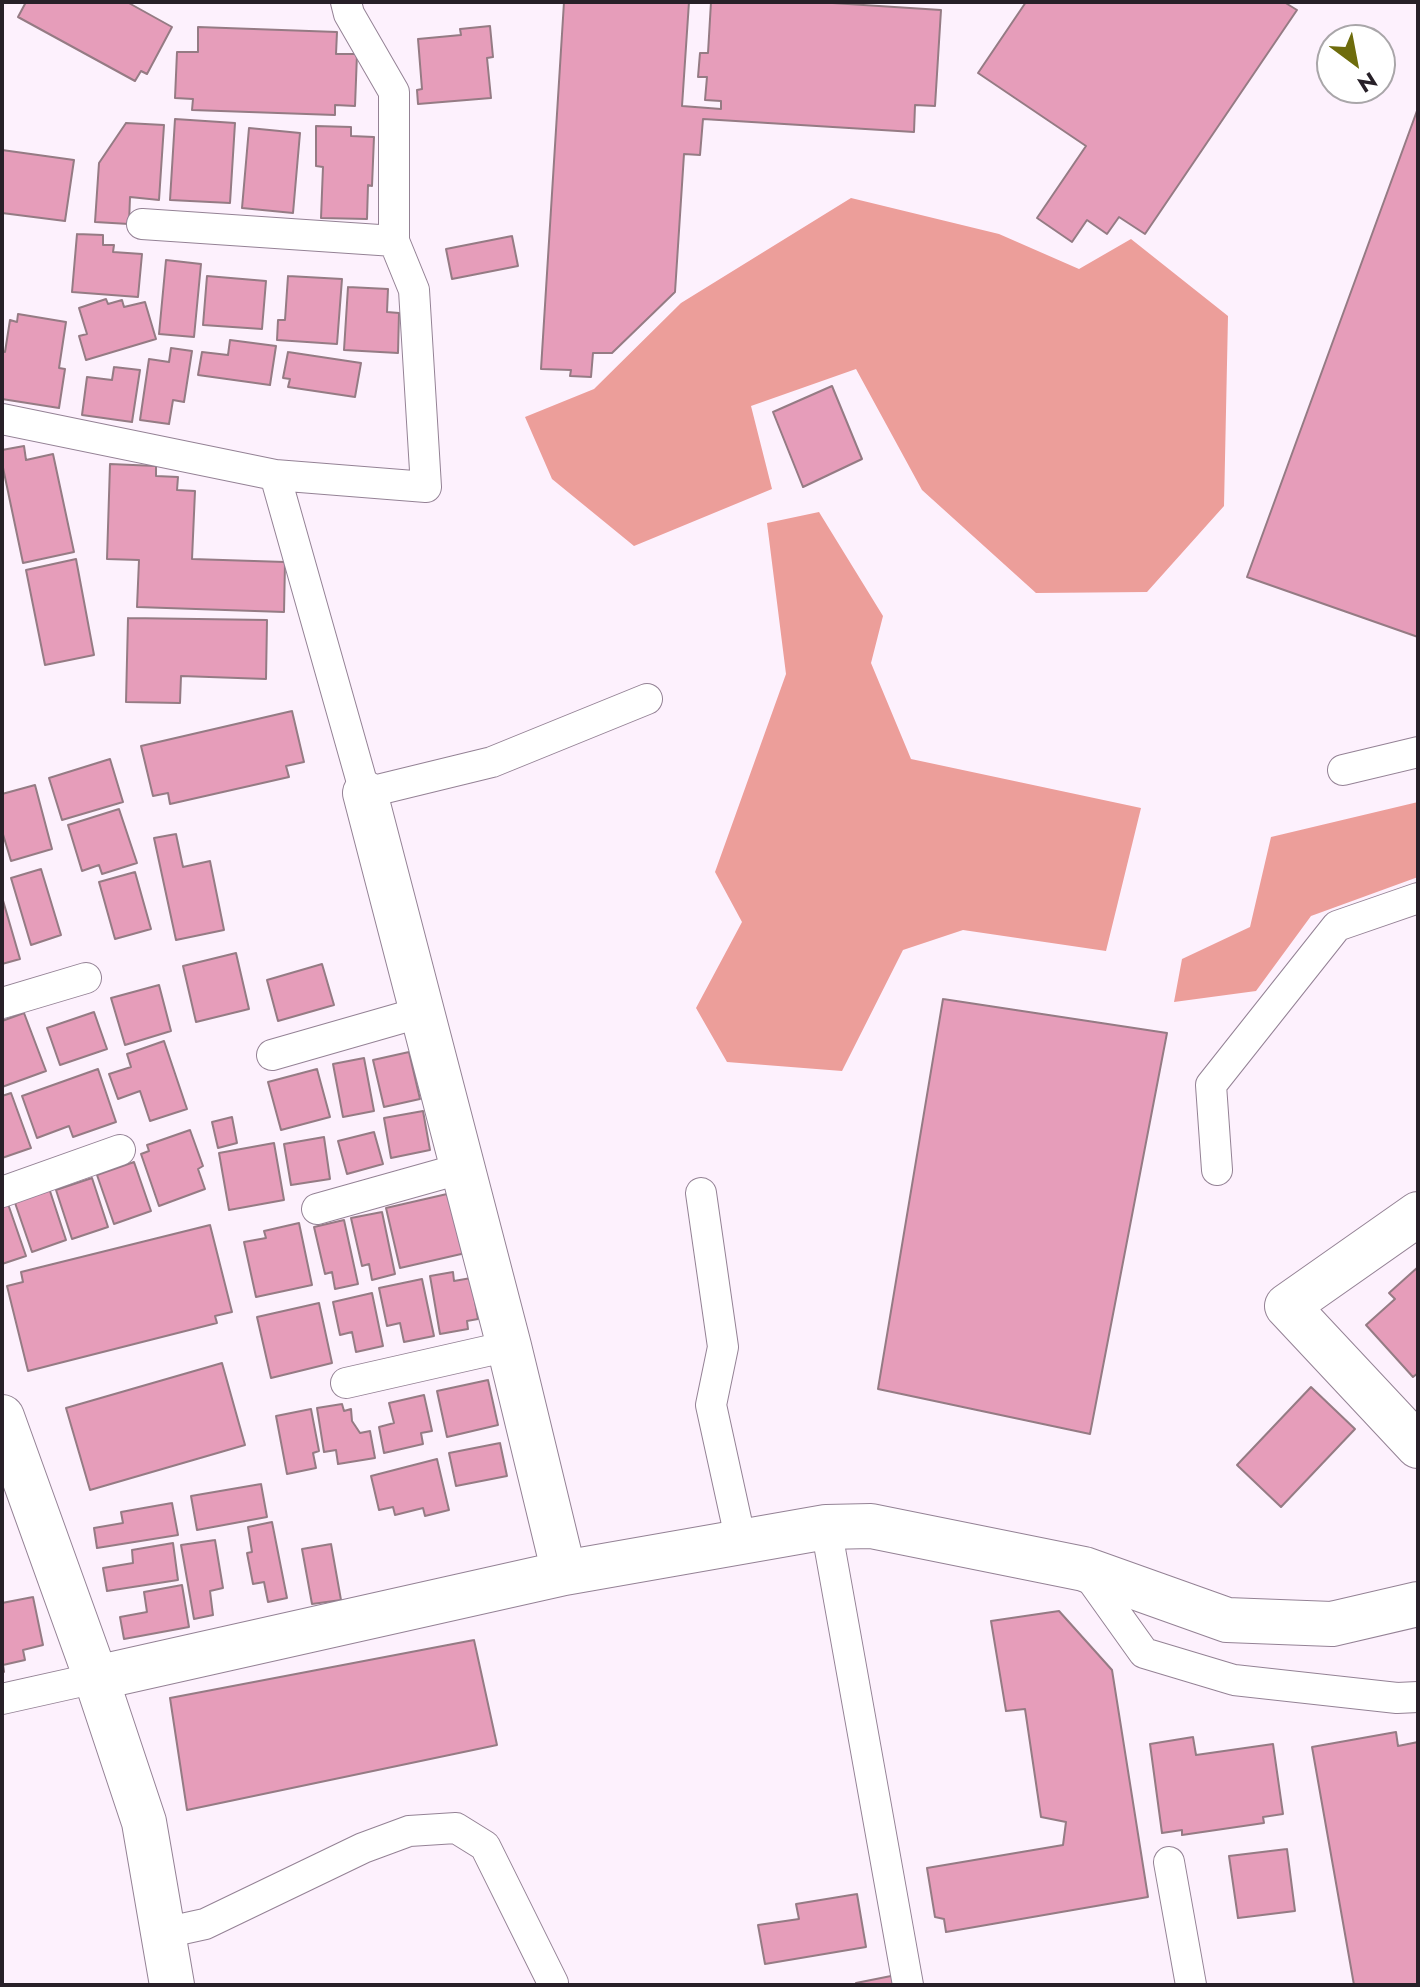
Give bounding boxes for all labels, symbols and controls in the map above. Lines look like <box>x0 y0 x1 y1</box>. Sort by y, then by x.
north arrow <box>1316 24 1396 104</box>
text: N <box>1352 64 1384 101</box>

